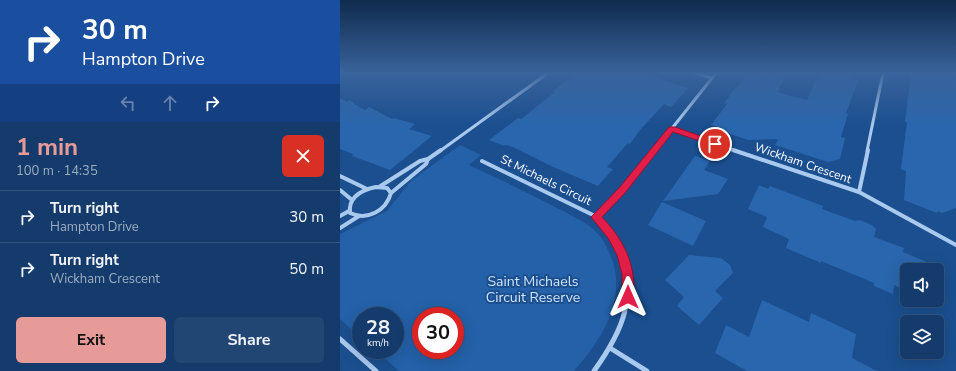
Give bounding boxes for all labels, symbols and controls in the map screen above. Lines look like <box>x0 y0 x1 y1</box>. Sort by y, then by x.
text: 30 m <box>82 11 148 49</box>
icon: right <box>16 16 68 68</box>
text: Hampton Drive <box>82 47 205 71</box>
icon: left <box>117 92 139 114</box>
icon: ahead <box>159 92 181 114</box>
icon: right <box>201 92 223 114</box>
pin <box>698 127 732 161</box>
text: 1 min <box>16 131 78 163</box>
icon: arrive <box>704 133 726 155</box>
button: close <box>282 135 324 177</box>
street label: Wickham Crescent <box>752 139 854 187</box>
street label: St Michaels Circuit <box>498 151 595 209</box>
text: 100 m · 14:35 <box>16 162 98 180</box>
text: Turn right <box>50 198 119 218</box>
icon: right <box>16 206 38 228</box>
text: 30 m <box>289 207 324 227</box>
text: Hampton Drive <box>50 218 139 236</box>
text: Turn right <box>50 250 119 270</box>
icon: right <box>16 258 38 280</box>
text: 50 m <box>289 259 324 279</box>
map controls <box>900 263 944 359</box>
button: sound <box>900 263 944 307</box>
text: Wickham Crescent <box>50 270 160 288</box>
park label: Saint Michaels Circuit Reserve <box>486 272 580 307</box>
position arrow <box>607 276 649 318</box>
speed limit sign: 30 <box>412 307 464 359</box>
text: 28 <box>366 314 390 341</box>
button: layers <box>900 315 944 359</box>
button: Exit <box>16 317 166 363</box>
button: Share <box>174 317 324 363</box>
text: km/h <box>367 336 389 350</box>

